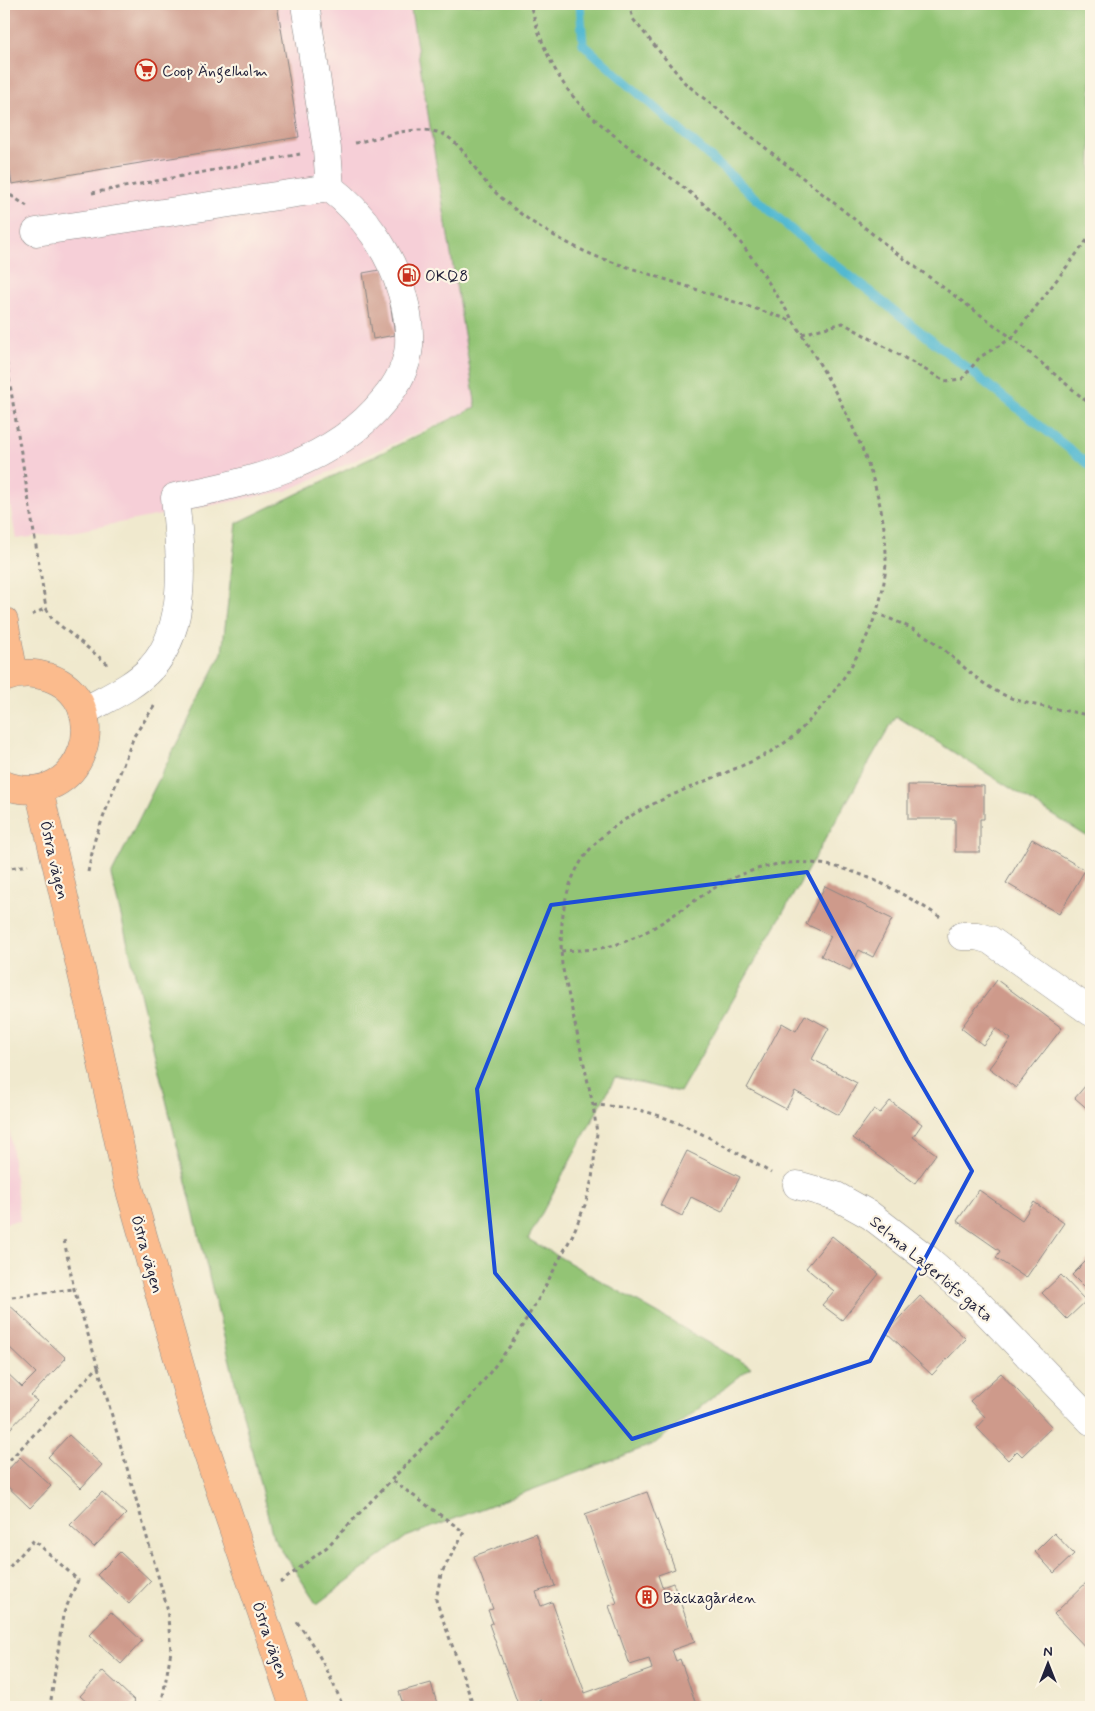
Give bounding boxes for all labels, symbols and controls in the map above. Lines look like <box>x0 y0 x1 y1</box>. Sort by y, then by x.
supermarket icon: Coop Ängelholm <box>134 58 158 82</box>
place label: Coop Ängelholm <box>162 61 268 83</box>
fuel station icon: OKQ8 <box>397 263 421 287</box>
place label: OKQ8 <box>425 266 468 287</box>
street label: Östra vägen <box>34 819 73 902</box>
street label: Selma Lagerlöfs gata <box>865 1212 997 1328</box>
street label: Östra vägen <box>125 1213 168 1296</box>
building icon: Bäckagården <box>635 1585 659 1609</box>
place label: Bäckagården <box>663 1588 757 1610</box>
street label: Östra vägen <box>247 1599 293 1682</box>
north arrow <box>1022 1638 1072 1688</box>
text: N <box>1043 1643 1053 1661</box>

